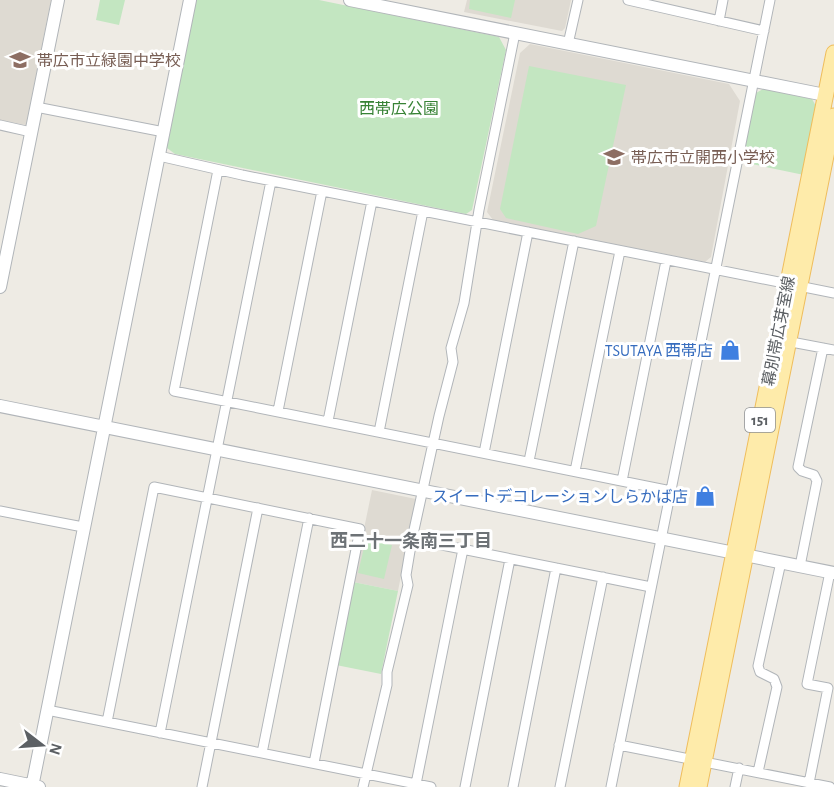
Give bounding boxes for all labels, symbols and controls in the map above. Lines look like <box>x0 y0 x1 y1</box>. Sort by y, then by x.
school or university icon: 帯広市立緑園中学校 <box>8 48 32 72</box>
place label: 帯広市立緑園中学校 <box>37 52 181 69</box>
park label: 西帯広公園 <box>359 100 439 117</box>
school or university icon: 帯広市立開西小学校 <box>602 145 626 169</box>
place label: 帯広市立開西小学校 <box>631 149 775 166</box>
street label: 幕別帯広芽室線 <box>759 274 798 388</box>
shop icon: TSUTAYA 西帯店 <box>718 338 742 362</box>
place label: TSUTAYA 西帯店 <box>605 343 713 359</box>
road number: 151 <box>745 408 775 432</box>
shop icon: スイートデコレーションしらかば店 <box>693 484 717 508</box>
place label: スイートデコレーションしらかば店 <box>432 488 688 505</box>
district label: 西二十一条南三丁目 <box>330 531 492 551</box>
north arrow <box>12 715 72 775</box>
text: N <box>46 741 65 757</box>

